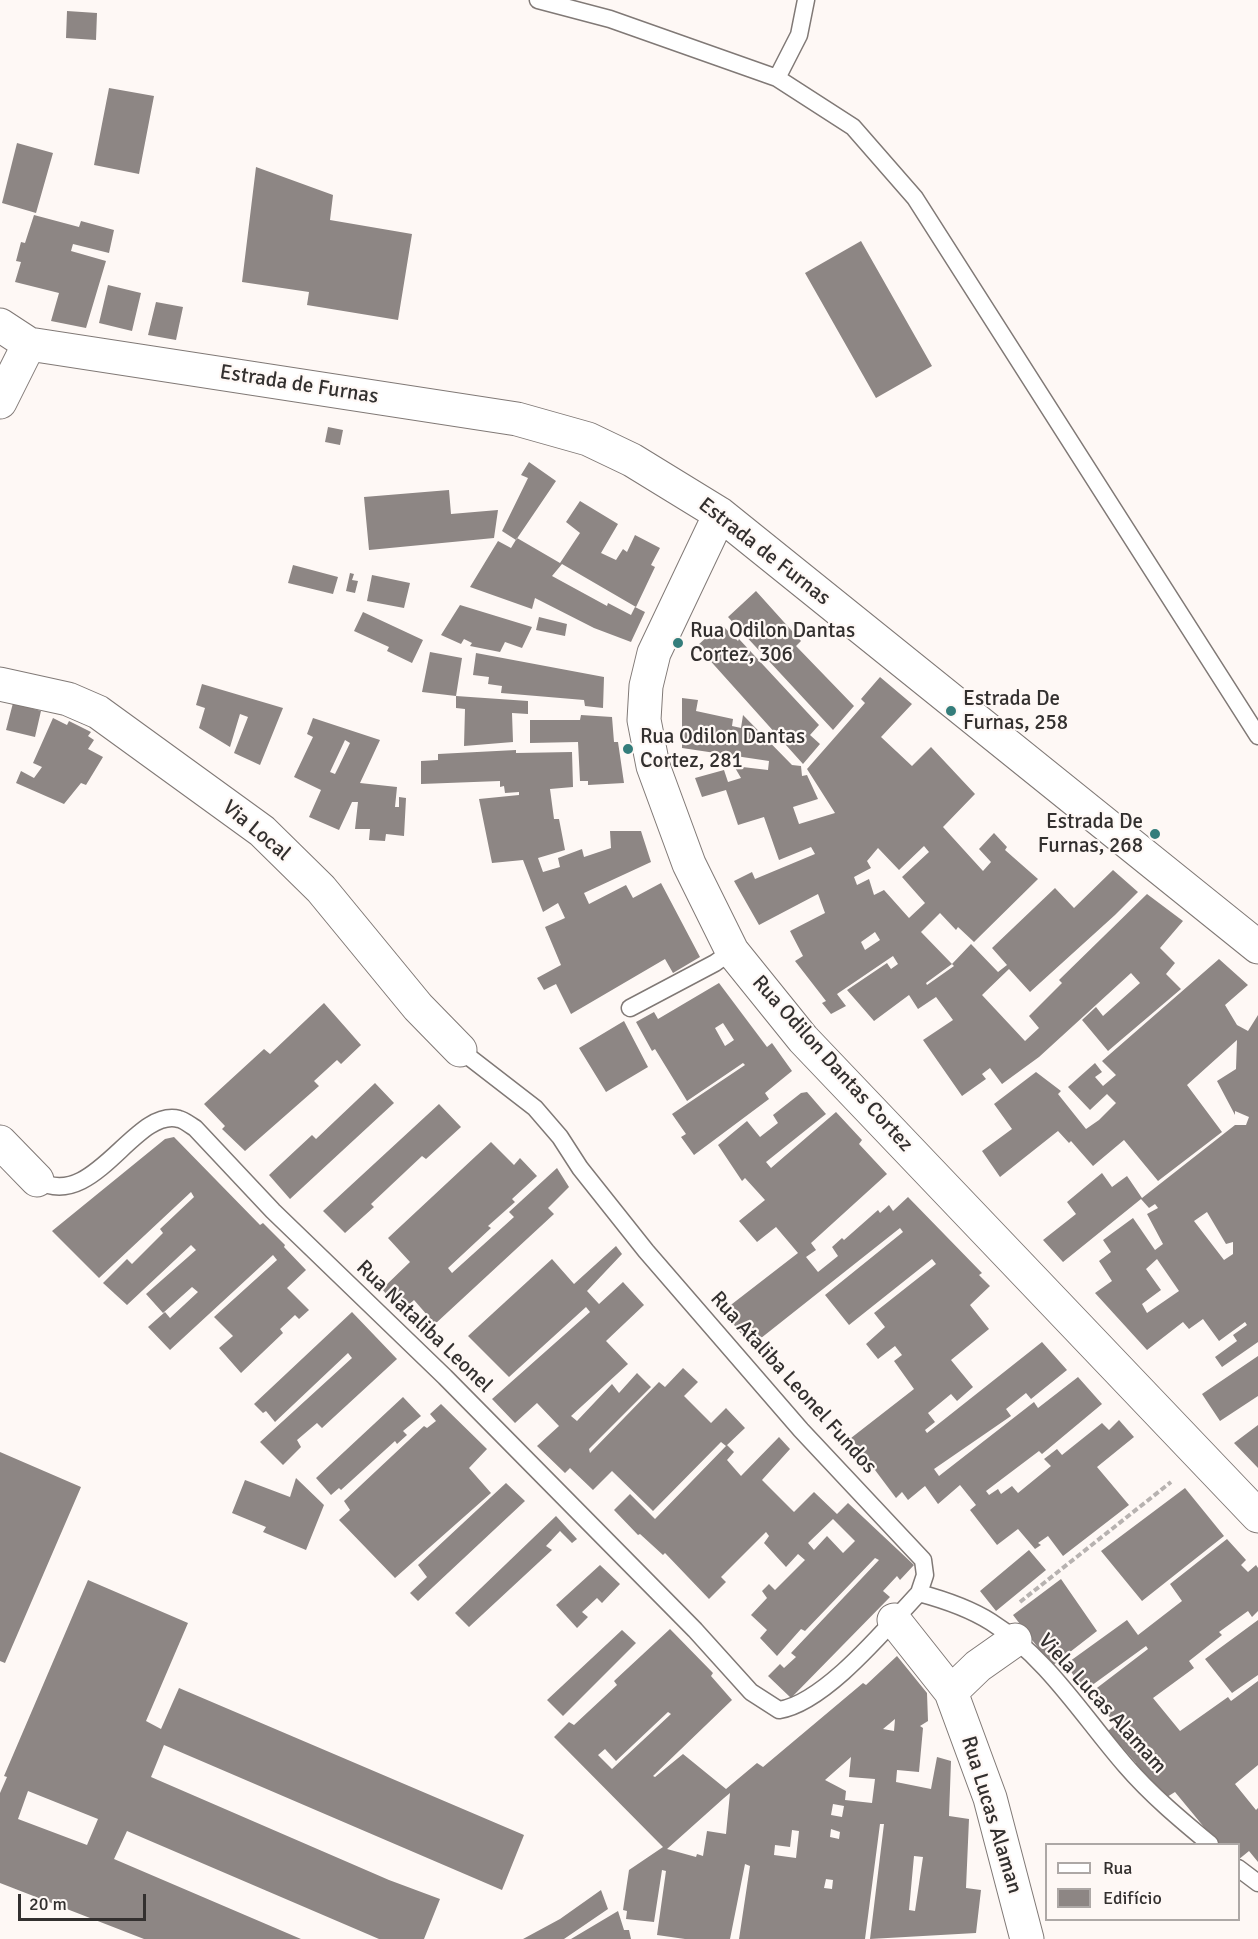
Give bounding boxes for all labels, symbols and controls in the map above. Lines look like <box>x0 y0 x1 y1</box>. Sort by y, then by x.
street label: Estrada de Furnas <box>218 360 380 410</box>
street label: Estrada de Furnas <box>693 493 835 611</box>
place label: Rua Odilon Dantas Cortez, 306 <box>690 618 855 668</box>
marker: Rua Odilon Dantas Cortez, 306 <box>671 636 685 650</box>
place label: Estrada De Furnas, 258 <box>963 686 1068 736</box>
marker: Estrada De Furnas, 258 <box>944 704 958 718</box>
place label: Rua Odilon Dantas Cortez, 281 <box>640 724 805 774</box>
marker: Rua Odilon Dantas Cortez, 281 <box>621 742 635 756</box>
street label: Via Local <box>217 795 295 867</box>
place label: Estrada De Furnas, 268 <box>1038 809 1143 859</box>
marker: Estrada De Furnas, 268 <box>1148 827 1162 841</box>
street label: Rua Odilon Dantas Cortez <box>746 971 918 1157</box>
street label: Rua Nataliba Leonel <box>351 1256 497 1398</box>
street label: Rua Ataliba Leonel Fundos <box>704 1287 882 1479</box>
street label: Viela Lucas Alamam <box>1033 1629 1171 1779</box>
street label: Rua Lucas Alaman <box>955 1733 1027 1897</box>
legend <box>1045 1843 1240 1921</box>
text: Rua <box>1103 1857 1132 1879</box>
scale bar <box>21 1882 148 1920</box>
text: Edifício <box>1103 1887 1162 1909</box>
text: 20 m <box>29 1893 67 1915</box>

